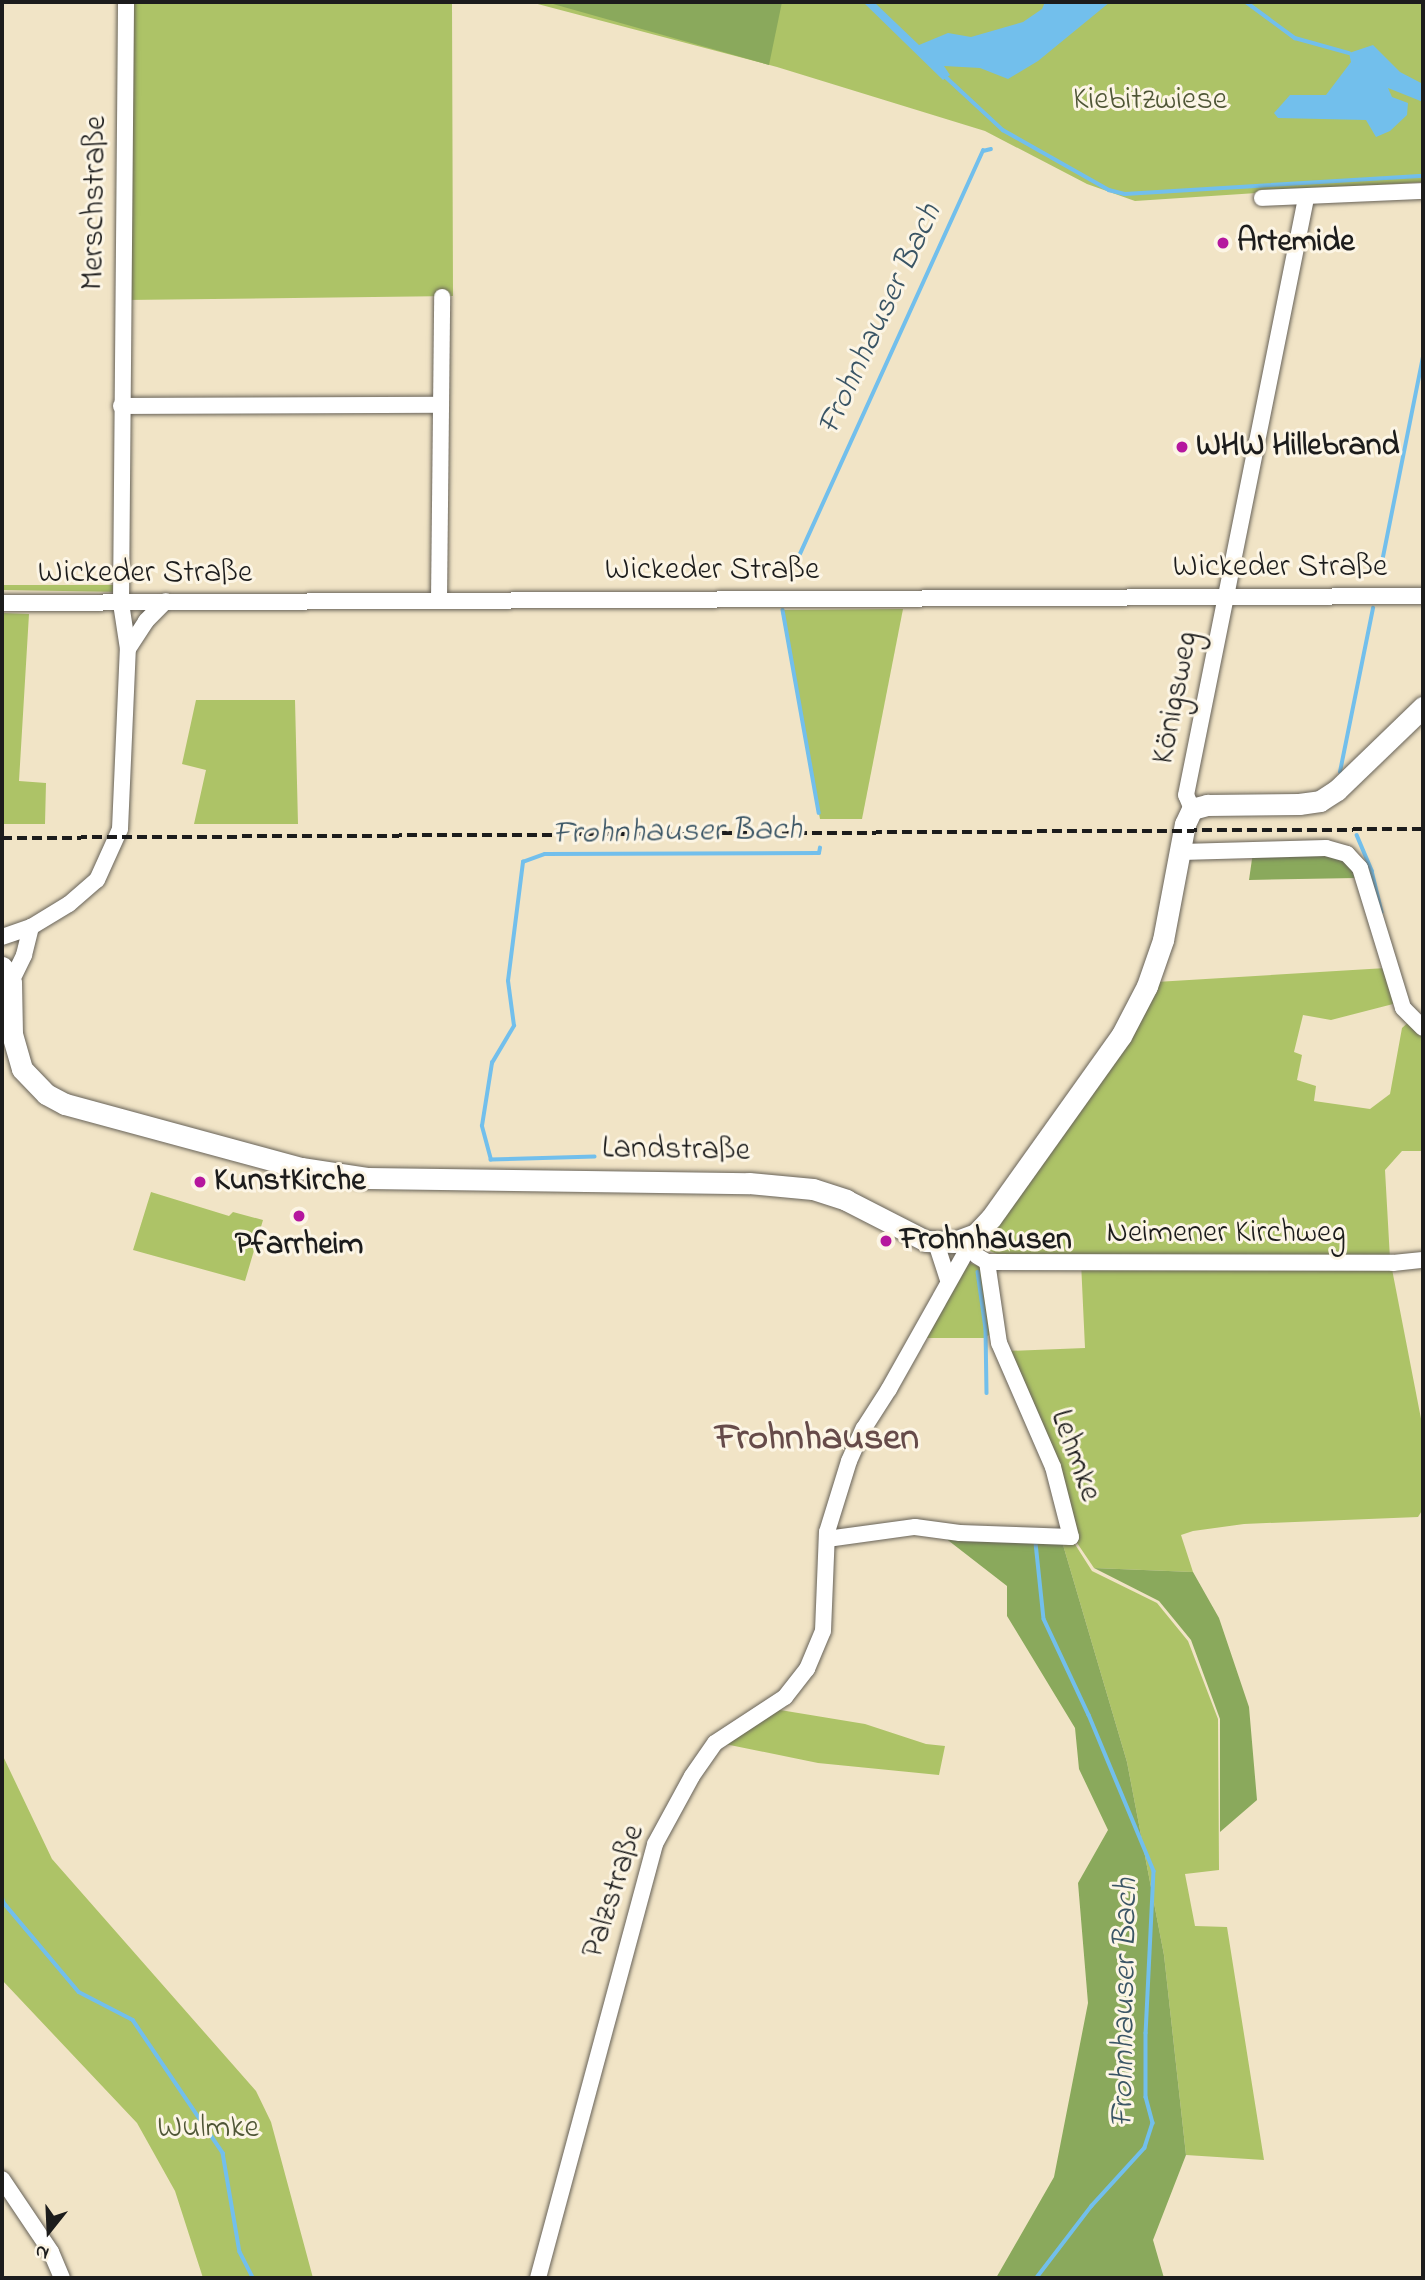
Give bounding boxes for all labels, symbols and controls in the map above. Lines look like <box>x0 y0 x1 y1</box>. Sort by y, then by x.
park label: Kiebitzwiese <box>1073 82 1227 120</box>
street label: Merschstraße <box>75 115 117 291</box>
water label: Frohnhauser Bach <box>810 198 952 442</box>
place label: Artemide <box>1237 224 1355 262</box>
marker: Artemide <box>1215 235 1231 251</box>
place label: WHW Hillebrand <box>1196 428 1399 466</box>
marker: WHW Hillebrand <box>1174 439 1190 455</box>
street label: Wickeder Straße <box>1173 549 1387 587</box>
street label: Wickeder Straße <box>605 552 819 590</box>
street label: Wickeder Straße <box>38 555 252 593</box>
street label: Königsweg <box>1145 629 1209 767</box>
water label: Frohnhauser Bach <box>552 811 802 855</box>
street label: Landstraße <box>602 1131 750 1171</box>
place label: KunstKirche <box>214 1163 365 1201</box>
marker: KunstKirche <box>192 1174 208 1190</box>
marker: Pfarrheim <box>291 1208 307 1224</box>
street label: Neimener Kirchweg <box>1106 1215 1346 1253</box>
place label: Frohnhausen <box>900 1222 1072 1260</box>
place label: Pfarrheim <box>235 1227 363 1265</box>
marker: Frohnhausen <box>878 1233 894 1249</box>
street label: Lehmke <box>1040 1405 1108 1507</box>
district label: Frohnhausen <box>715 1417 919 1463</box>
street label: Palzstraße <box>575 1820 655 1964</box>
water label: Frohnhauser Bach <box>1104 1878 1148 2128</box>
park label: Wulmke <box>157 2110 259 2148</box>
north arrow <box>14 2196 84 2266</box>
text: N <box>32 2237 53 2266</box>

